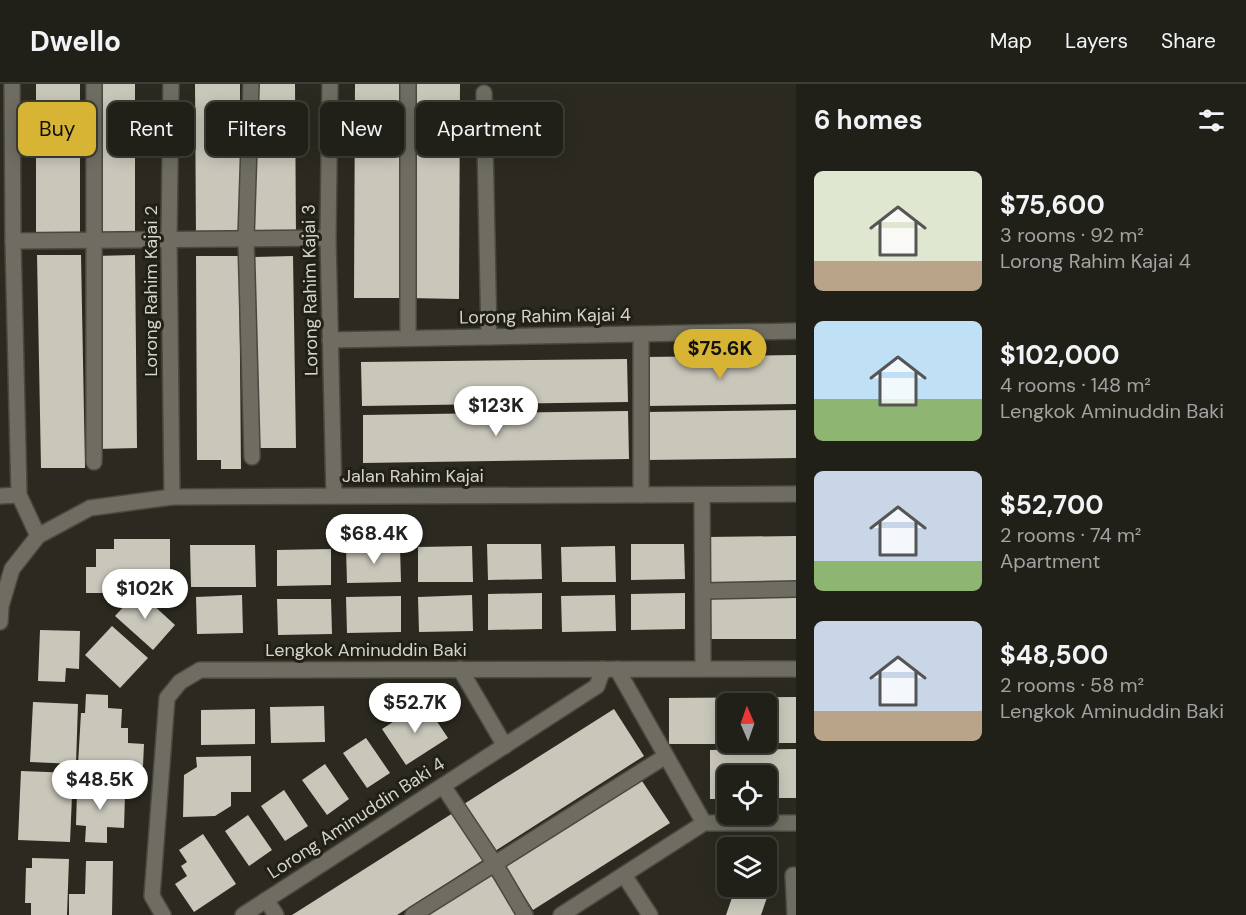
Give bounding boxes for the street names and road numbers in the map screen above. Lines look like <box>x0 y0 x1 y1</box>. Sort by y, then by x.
street label: Lorong Rahim Kajai 3 <box>297 204 323 376</box>
street label: Lorong Rahim Kajai 2 <box>139 205 163 377</box>
street label: Lorong Rahim Kajai 4 <box>459 303 631 329</box>
street label: Jalan Rahim Kajai <box>342 464 484 488</box>
street label: Lengkok Aminuddin Baki <box>265 638 467 662</box>
street label: Lorong Aminuddin Baki 4 <box>263 752 449 884</box>

